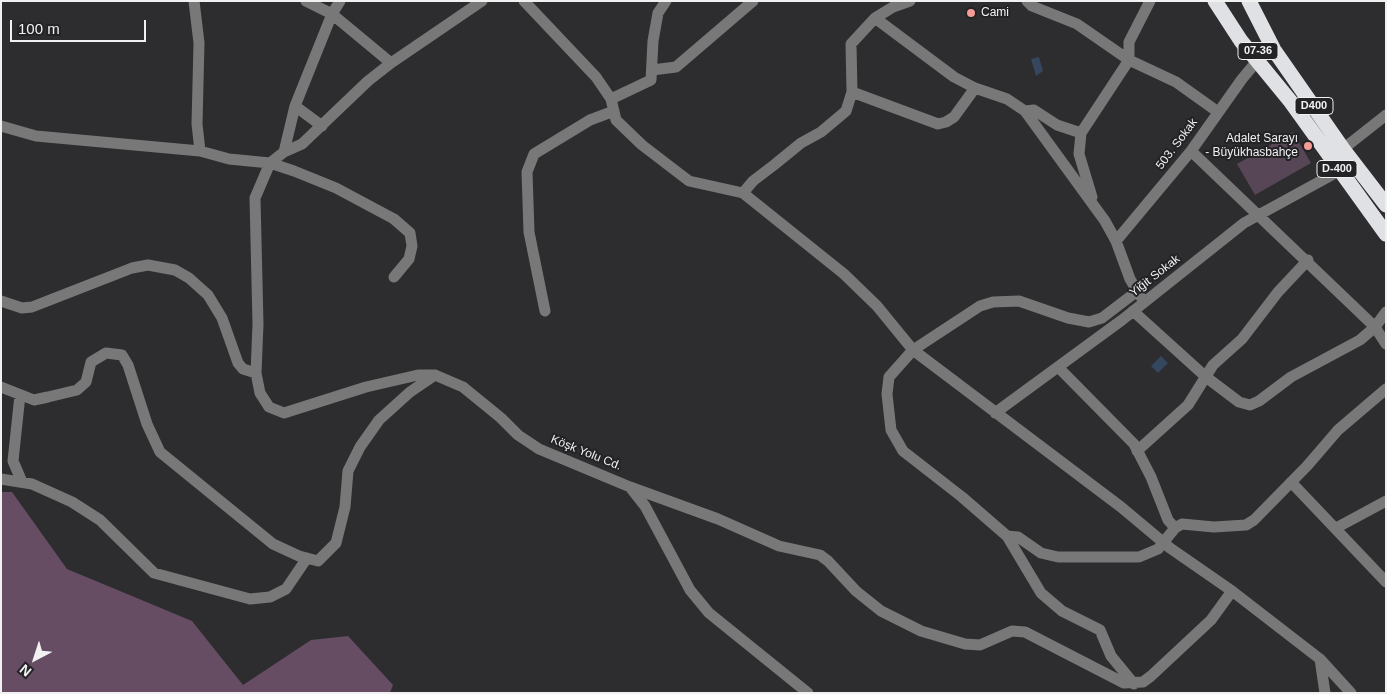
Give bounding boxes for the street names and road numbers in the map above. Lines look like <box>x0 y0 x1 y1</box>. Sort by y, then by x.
road number: 07-36 <box>1238 42 1278 59</box>
road number: D400 <box>1295 98 1333 114</box>
street label: 503. Sokak <box>1153 116 1201 172</box>
road number: D-400 <box>1317 160 1357 178</box>
street label: Yiğit Sokak <box>1127 252 1183 300</box>
street label: Köşk Yolu Cd. <box>549 432 623 474</box>

